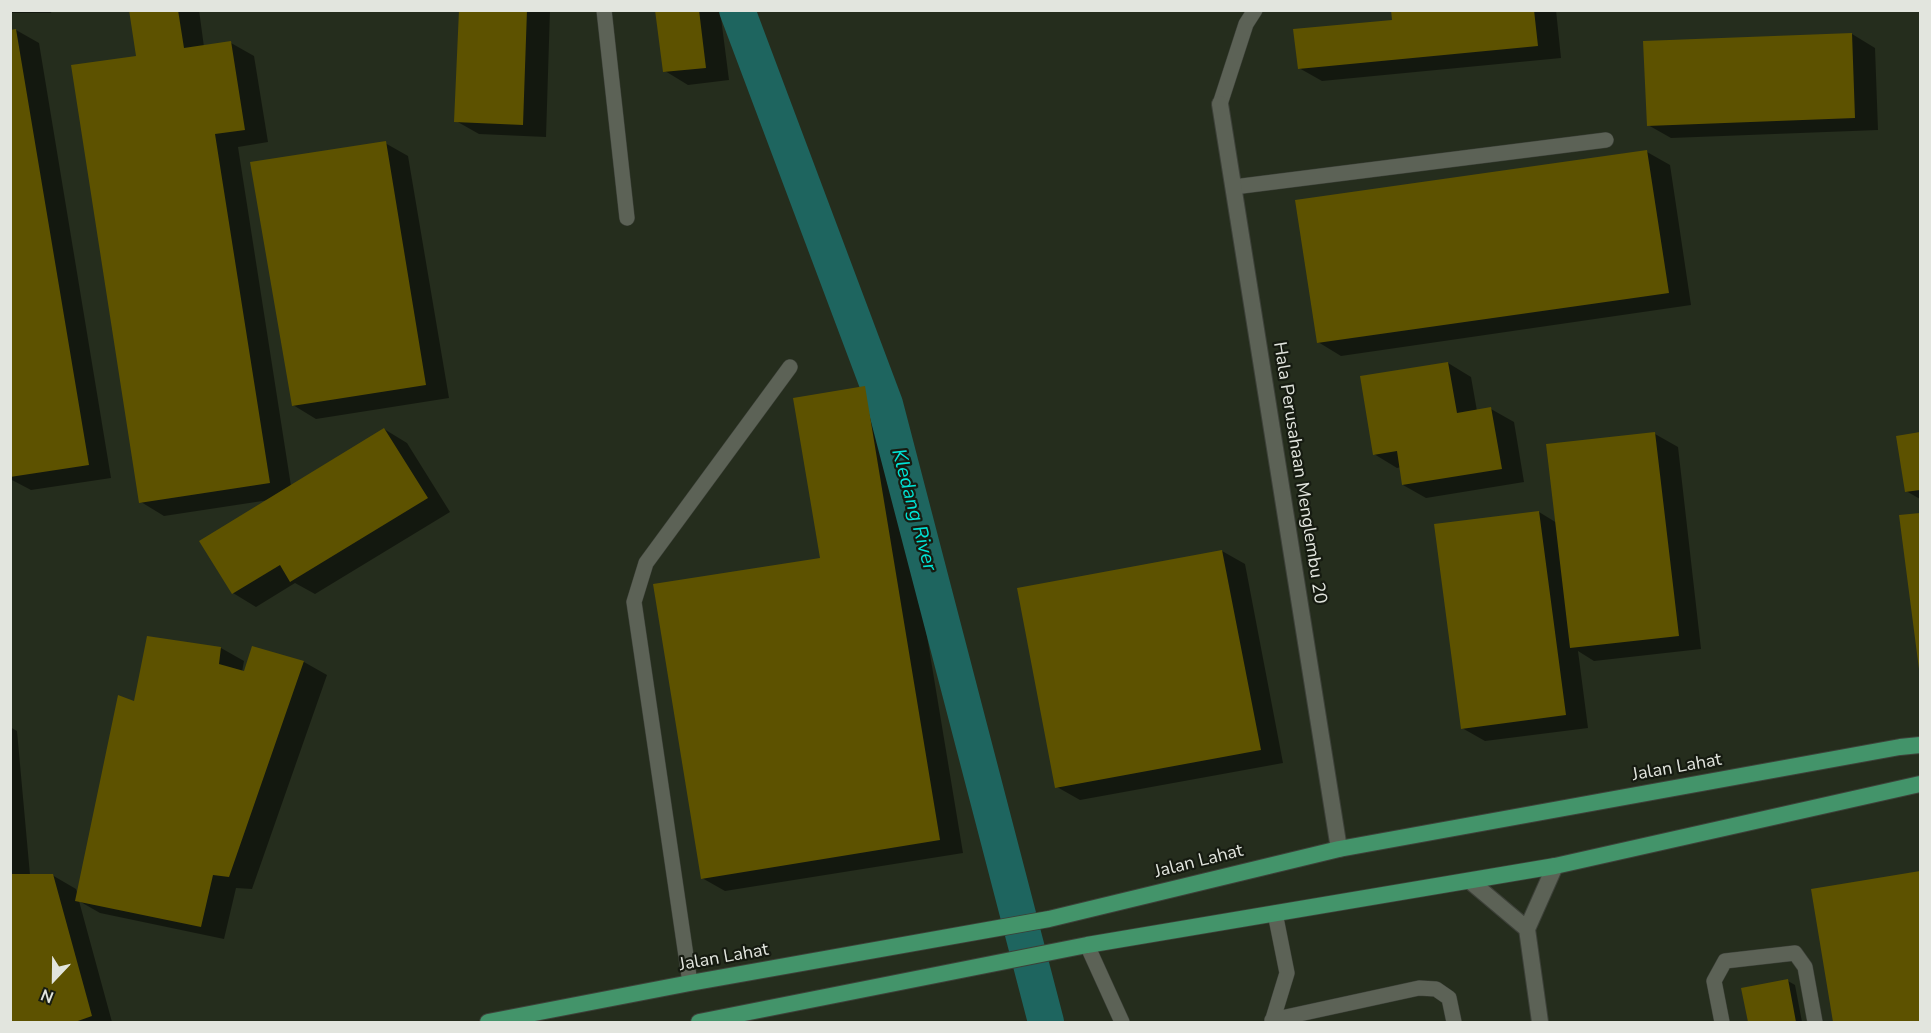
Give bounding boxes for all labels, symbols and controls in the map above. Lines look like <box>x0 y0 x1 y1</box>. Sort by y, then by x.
street label: Hala Perusahaan Menglembu 20 <box>1268 340 1330 606</box>
water label: Kledang River <box>885 446 941 574</box>
street label: Jalan Lahat <box>1631 750 1723 786</box>
street label: Jalan Lahat <box>1152 841 1246 883</box>
street label: Jalan Lahat <box>678 940 770 976</box>
north arrow <box>24 949 84 1009</box>
text: N <box>38 983 57 1008</box>

